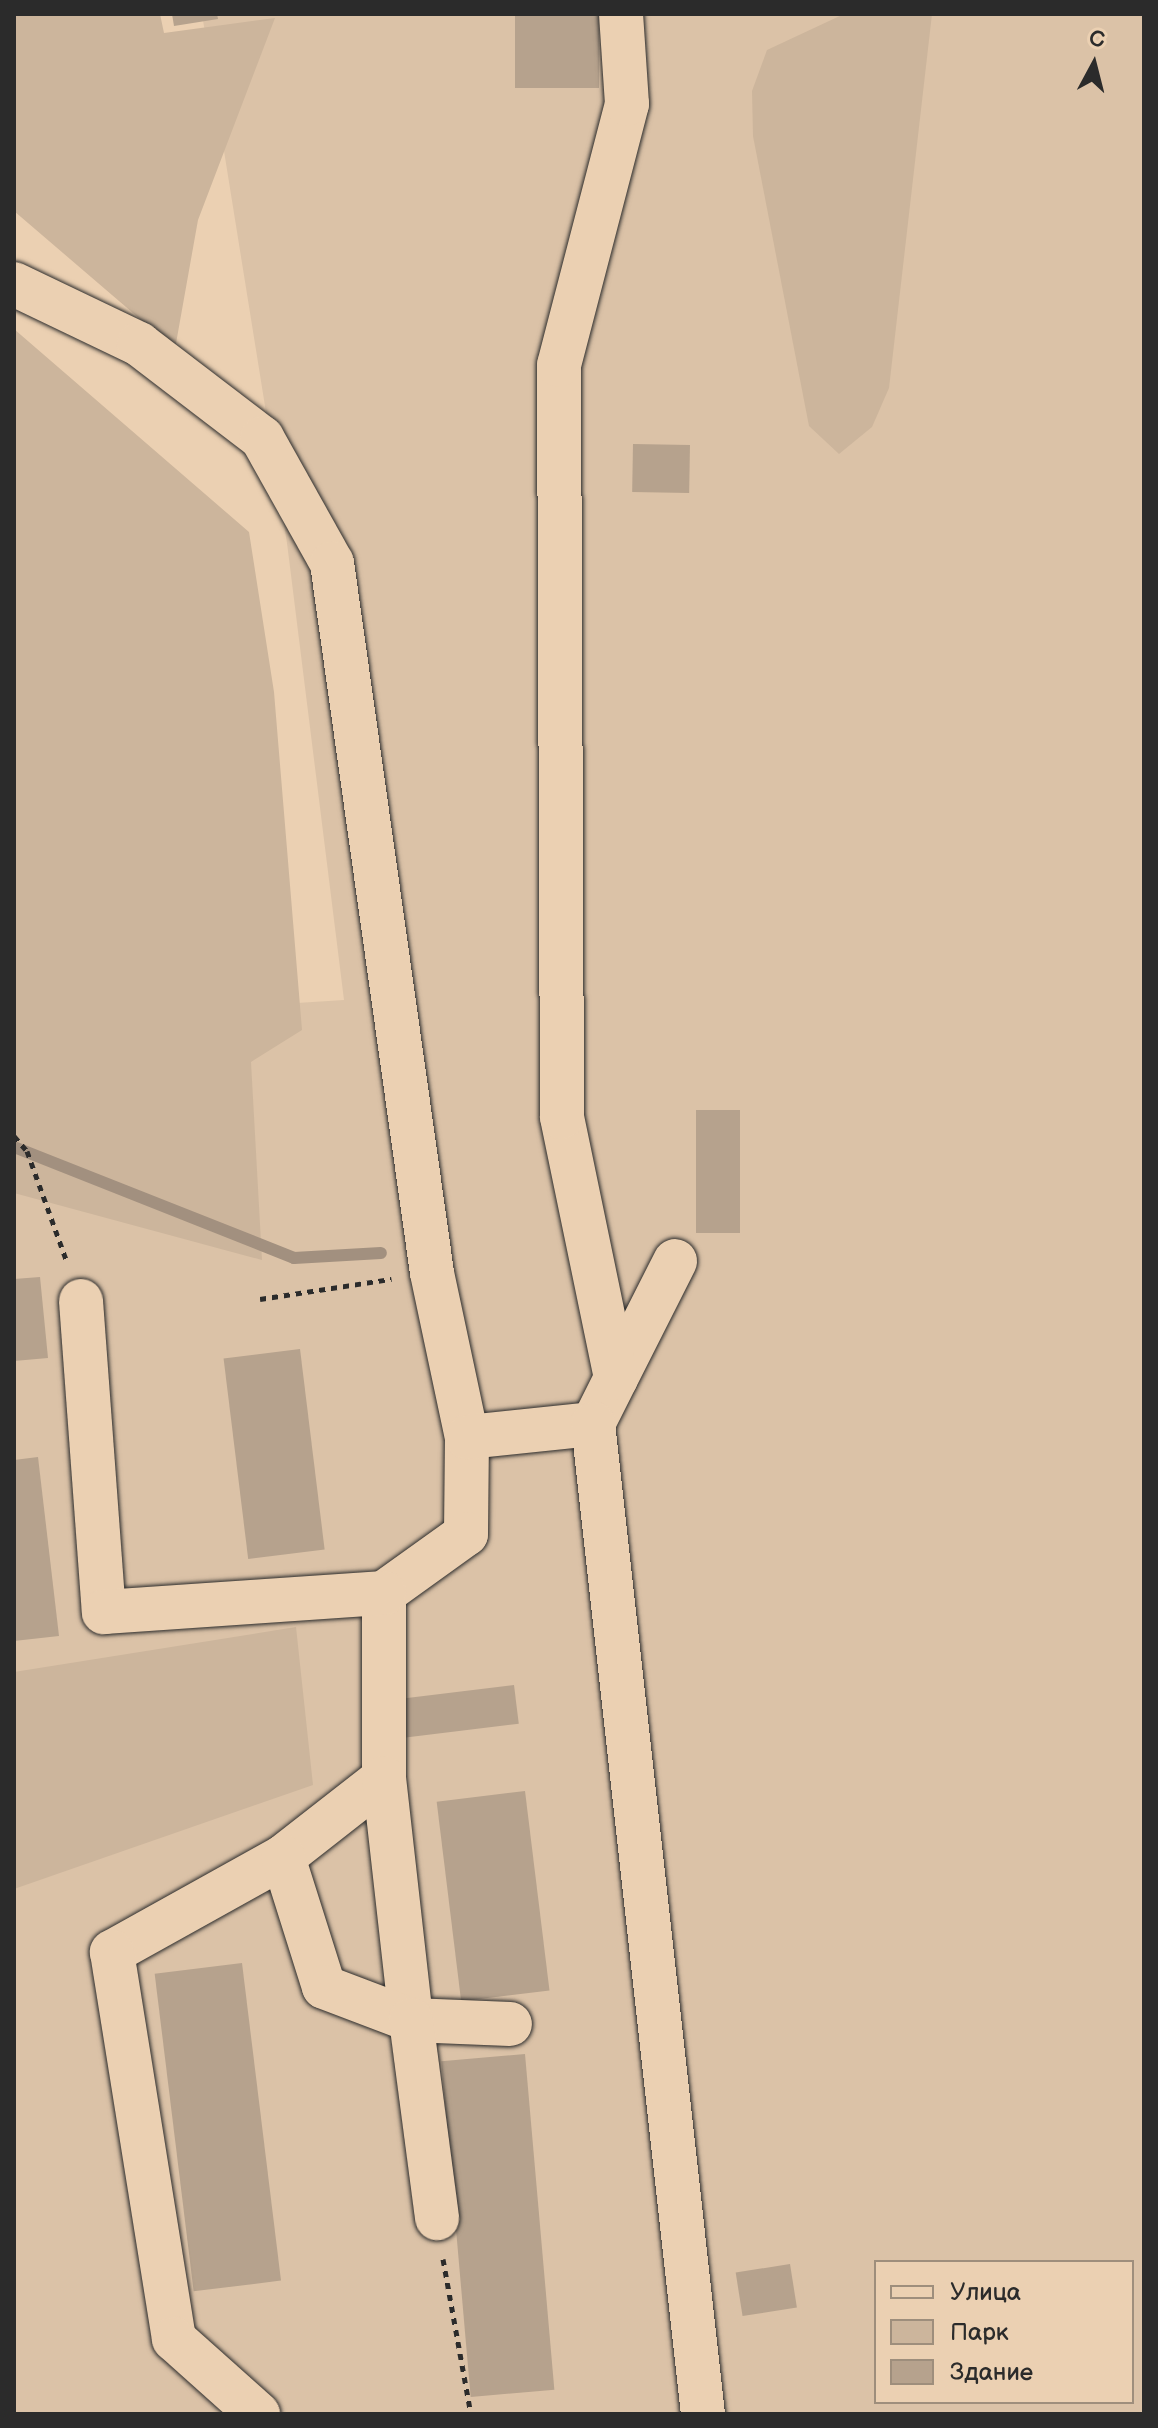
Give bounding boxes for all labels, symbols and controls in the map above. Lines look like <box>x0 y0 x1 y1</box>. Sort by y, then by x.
north arrow <box>1054 24 1134 104</box>
text: С <box>1088 25 1106 54</box>
legend <box>874 2260 1134 2404</box>
text: Улица <box>950 2278 1021 2307</box>
text: Парк <box>950 2318 1008 2347</box>
text: Здание <box>950 2358 1033 2387</box>

